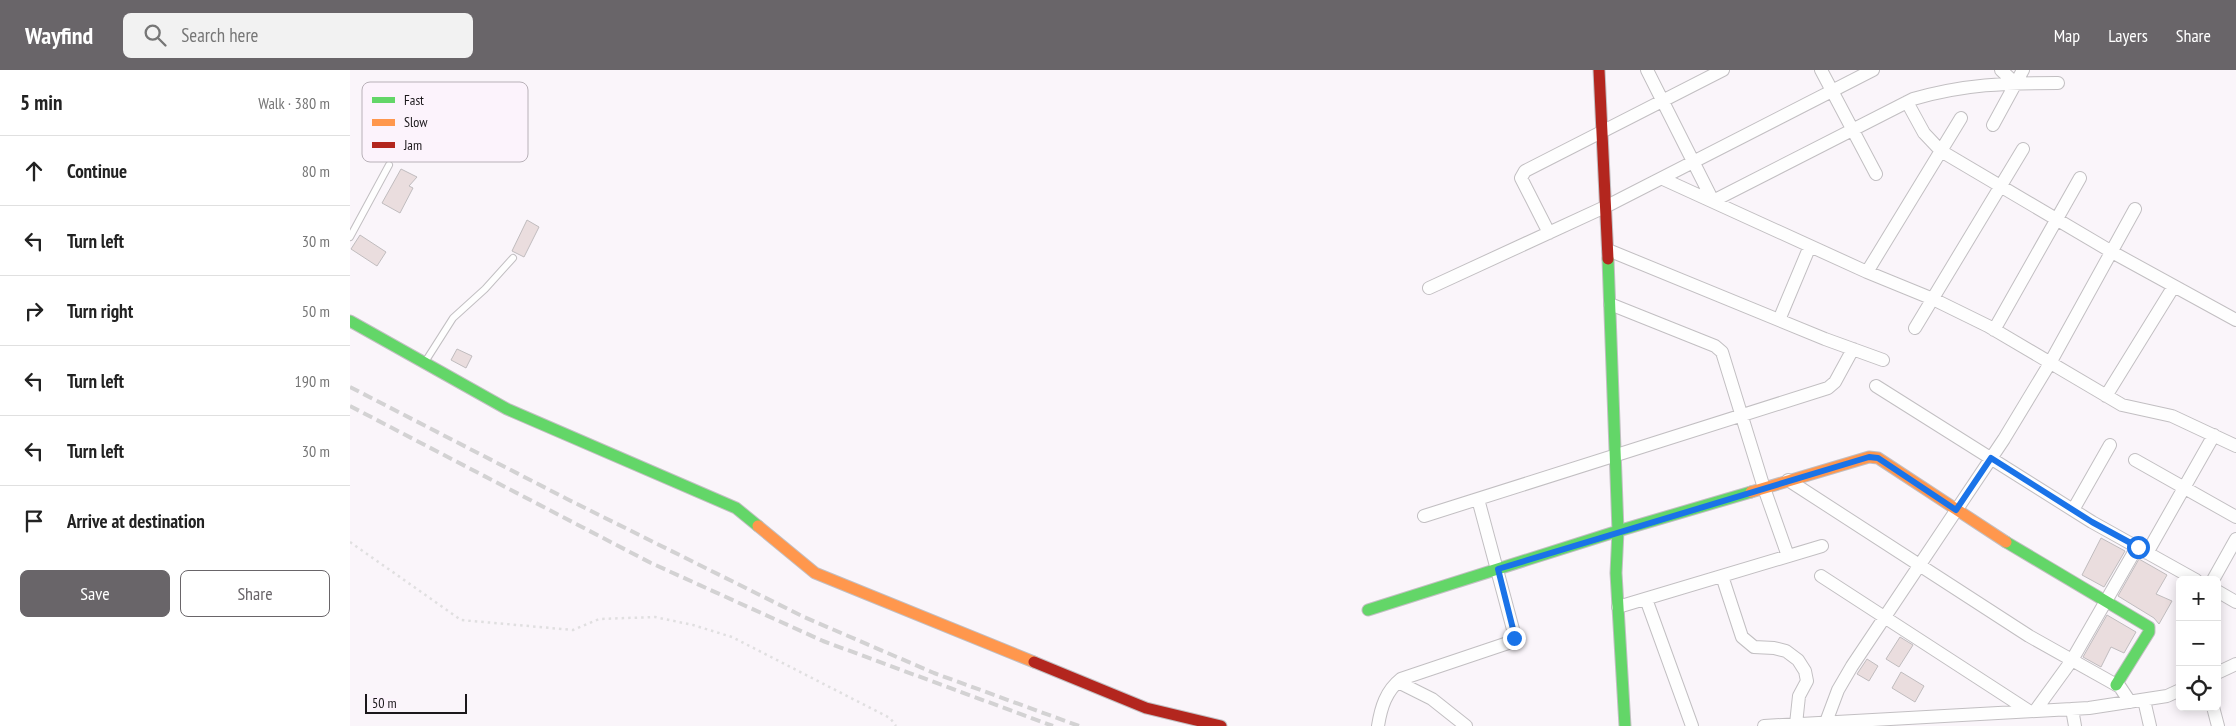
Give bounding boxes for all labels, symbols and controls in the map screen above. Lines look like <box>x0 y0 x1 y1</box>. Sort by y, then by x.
search box <box>123 13 473 58</box>
text: Wayfind <box>25 20 93 51</box>
icon: search <box>141 21 169 49</box>
text: Search here <box>181 23 258 47</box>
text: Map <box>2054 24 2080 47</box>
text: Layers <box>2108 24 2148 47</box>
text: Share <box>2176 24 2211 47</box>
legend <box>362 82 528 162</box>
text: 5 min <box>20 89 62 116</box>
text: Fast <box>404 91 424 109</box>
text: Walk · 380 m <box>258 93 330 113</box>
text: Slow <box>404 113 428 131</box>
text: Jam <box>403 136 422 154</box>
icon: ahead <box>20 157 48 185</box>
text: Continue <box>67 159 127 183</box>
text: 80 m <box>302 161 330 181</box>
icon: left <box>20 227 48 255</box>
text: Turn left <box>67 229 124 253</box>
text: 30 m <box>302 231 330 251</box>
icon: right <box>20 297 48 325</box>
text: Turn right <box>67 299 133 323</box>
text: 50 m <box>302 301 330 321</box>
icon: left <box>20 367 48 395</box>
text: Turn left <box>67 369 124 393</box>
text: 190 m <box>295 371 330 391</box>
icon: left <box>20 437 48 465</box>
text: Turn left <box>67 439 124 463</box>
text: 30 m <box>302 441 330 461</box>
icon: arrive <box>20 507 48 535</box>
text: Arrive at destination <box>67 509 205 533</box>
route start <box>2127 536 2150 559</box>
button: Save <box>20 570 170 617</box>
button: Share <box>180 570 330 617</box>
map controls <box>2176 576 2221 711</box>
button: + <box>2176 576 2221 621</box>
button: − <box>2176 621 2221 666</box>
route end <box>1503 627 1526 650</box>
button: locate <box>2176 666 2221 711</box>
scale bar <box>365 691 468 714</box>
text: 50 m <box>372 694 397 712</box>

